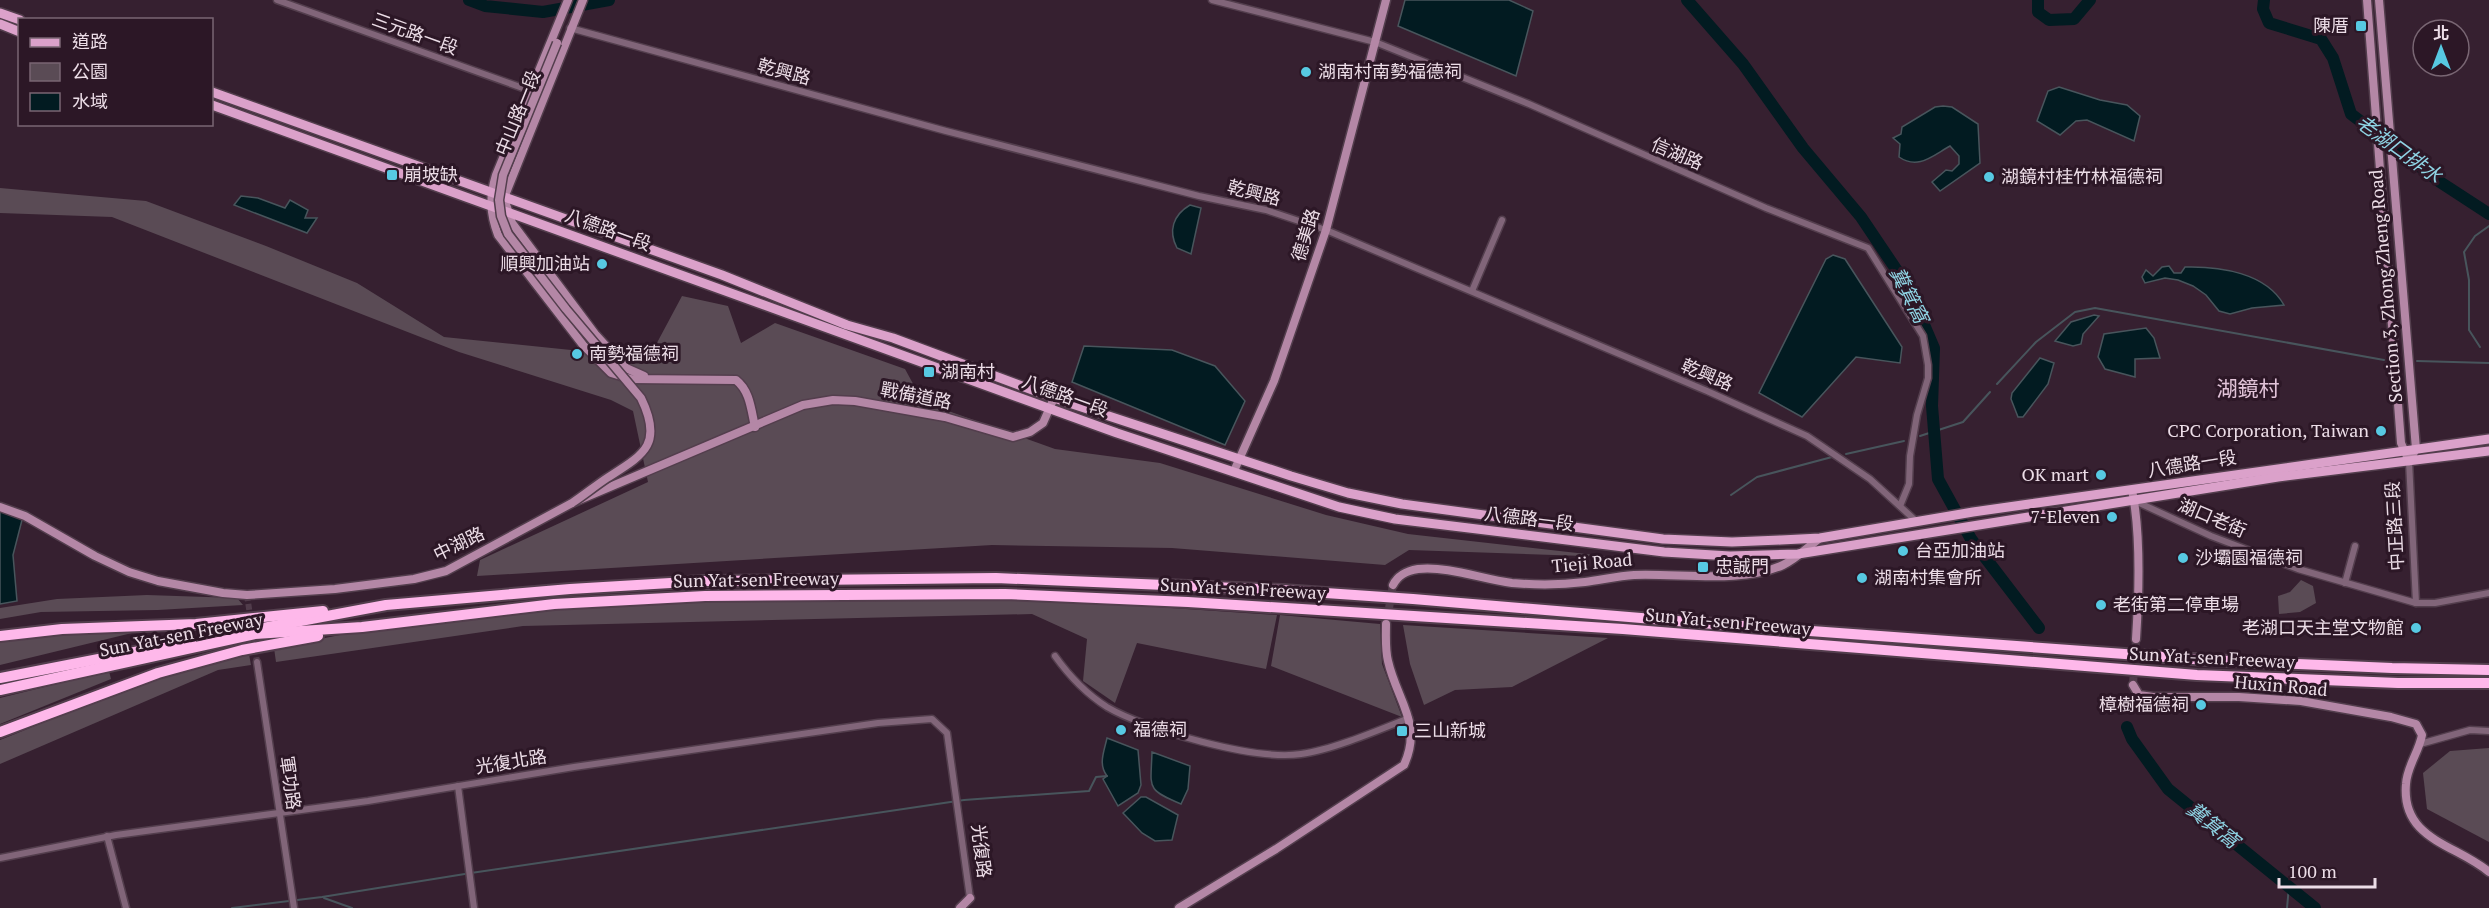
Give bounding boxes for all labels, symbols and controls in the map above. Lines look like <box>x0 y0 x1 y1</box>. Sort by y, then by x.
street label: 三元路一段 <box>369 6 462 60</box>
place label: 陳厝 <box>2313 13 2349 37</box>
legend <box>18 18 213 126</box>
north arrow <box>2411 18 2471 78</box>
marker: 陳厝 <box>2354 19 2368 33</box>
text: 北 <box>2433 22 2449 44</box>
text: 道路 <box>72 29 108 53</box>
street label: 乾興路 <box>755 52 813 90</box>
text: 公園 <box>72 59 108 83</box>
place label: 湖南村南勢福德祠 <box>1318 59 1462 83</box>
marker: 湖南村南勢福德祠 <box>1299 65 1313 79</box>
street label: 中山路一段 <box>489 66 545 159</box>
text: 水域 <box>72 89 108 113</box>
water label: 老湖口排水 <box>2351 108 2448 189</box>
street label: 信湖路 <box>1648 131 1707 175</box>
place label: 崩坡缺 <box>404 162 458 186</box>
place label: 湖鏡村桂竹林福德祠 <box>2001 164 2163 188</box>
marker: 崩坡缺 <box>385 168 399 182</box>
street label: Section 3, Zhong Zheng Road <box>2363 169 2407 404</box>
marker: 湖鏡村桂竹林福德祠 <box>1982 170 1996 184</box>
street label: 乾興路 <box>1225 174 1283 210</box>
street label: 八德路一段 <box>562 202 655 256</box>
street label: 德美路 <box>1286 205 1324 264</box>
place label: 順興加油站 <box>500 251 590 275</box>
marker: 順興加油站 <box>595 257 609 271</box>
water label: 糞箕窩 <box>1884 262 1936 330</box>
place label: 南勢福德祠 <box>589 341 679 365</box>
marker: 南勢福德祠 <box>570 347 584 361</box>
street label: 乾興路 <box>1678 352 1737 396</box>
place label: 湖南村 <box>941 359 995 383</box>
marker: 湖南村 <box>922 365 936 379</box>
street label: 八德路一段 <box>1019 368 1112 422</box>
district label: 湖鏡村 <box>2217 374 2280 402</box>
street label: 戰備道路 <box>879 376 954 414</box>
place label: CPC Corporation, Taiwan <box>2167 418 2369 442</box>
marker: CPC Corporation, Taiwan <box>2374 424 2388 438</box>
street label: 八德路一段 <box>2146 444 2238 482</box>
place label: OK mart <box>2021 462 2089 486</box>
marker: OK mart <box>2094 468 2108 482</box>
street label: 中正路三段 <box>2380 480 2408 572</box>
street label: 湖口老街 <box>2175 492 2250 542</box>
street label: 八德路一段 <box>1483 501 1575 535</box>
place label: 7-Eleven <box>2031 504 2100 528</box>
marker: 7-Eleven <box>2105 510 2119 524</box>
street label: 中湖路 <box>429 520 488 566</box>
place label: 台亞加油站 <box>1915 538 2005 562</box>
marker: 台亞加油站 <box>1896 544 1910 558</box>
place label: 沙壩園福德祠 <box>2195 545 2303 569</box>
street label: Tieji Road <box>1551 547 1633 577</box>
marker: 沙壩園福德祠 <box>2176 551 2190 565</box>
place label: 忠誠門 <box>1715 554 1769 578</box>
marker: 忠誠門 <box>1696 560 1710 574</box>
place label: 湖南村集會所 <box>1874 565 1982 589</box>
street label: Sun Yat-sen Freeway <box>673 566 840 592</box>
marker: 湖南村集會所 <box>1855 571 1869 585</box>
street label: Sun Yat-sen Freeway <box>1160 572 1327 604</box>
place label: 老街第二停車場 <box>2113 592 2239 616</box>
marker: 老街第二停車場 <box>2094 598 2108 612</box>
street label: Sun Yat-sen Freeway <box>1644 602 1813 640</box>
street label: Sun Yat-sen Freeway <box>97 606 265 662</box>
place label: 老湖口天主堂文物館 <box>2242 615 2404 639</box>
marker: 老湖口天主堂文物館 <box>2409 621 2423 635</box>
street label: Sun Yat-sen Freeway <box>2129 641 2296 673</box>
street label: Huxin Road <box>2234 669 2329 701</box>
place label: 樟樹福德祠 <box>2099 692 2189 716</box>
marker: 樟樹福德祠 <box>2194 698 2208 712</box>
place label: 福德祠 <box>1133 717 1187 741</box>
place label: 三山新城 <box>1414 718 1486 742</box>
marker: 福德祠 <box>1114 723 1128 737</box>
marker: 三山新城 <box>1395 724 1409 738</box>
street label: 光復北路 <box>473 744 548 778</box>
street label: 軍功路 <box>275 754 307 811</box>
water label: 糞箕窩 <box>2182 795 2247 856</box>
street label: 光復路 <box>967 823 997 879</box>
scale bar <box>2279 851 2375 889</box>
text: 100 m <box>2288 859 2337 883</box>

